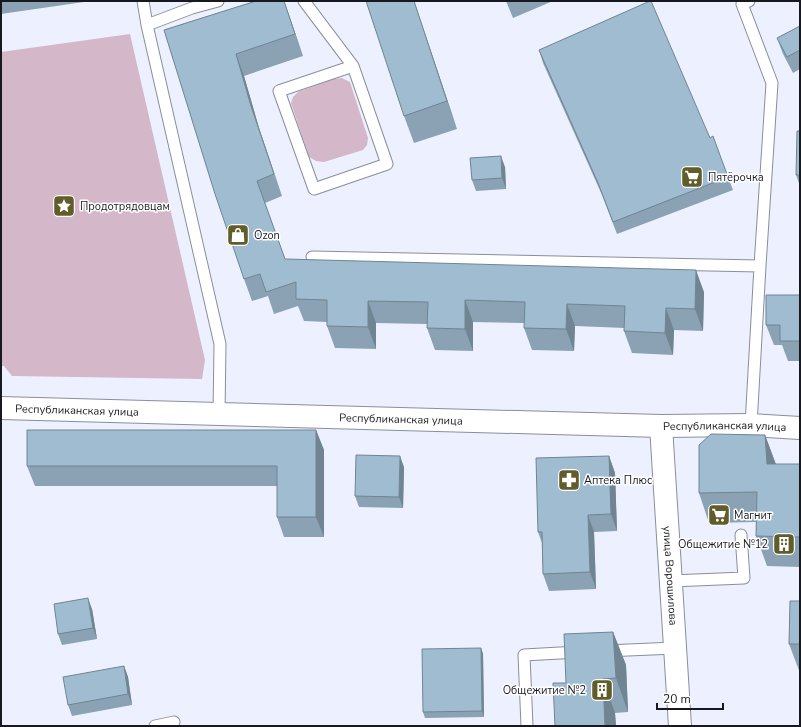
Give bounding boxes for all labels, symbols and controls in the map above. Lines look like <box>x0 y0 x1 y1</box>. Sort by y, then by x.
supermarket icon: Пятёрочка <box>679 164 705 190</box>
place label: Пятёрочка <box>708 170 764 185</box>
place icon: Продотрядовцам <box>51 193 77 219</box>
place label: Продотрядовцам <box>80 199 170 214</box>
shop icon: Ozon <box>225 222 251 248</box>
place label: Ozon <box>254 228 280 243</box>
street label: Республиканская улица <box>15 401 139 420</box>
street label: Республиканская улица <box>339 410 463 429</box>
street label: Республиканская улица <box>663 418 787 435</box>
pharmacy icon: Аптека Плюс <box>556 467 582 493</box>
place label: Аптека Плюс <box>584 473 652 488</box>
supermarket icon: Магнит <box>706 502 732 528</box>
place label: Магнит <box>734 508 772 523</box>
street label: улица Ворошилова <box>659 525 681 626</box>
building icon: Общежитие №12 <box>771 531 797 557</box>
place label: Общежитие №12 <box>678 537 768 552</box>
building icon: Общежитие №2 <box>589 677 615 703</box>
place label: Общежитие №2 <box>503 683 586 698</box>
scale bar <box>657 685 723 711</box>
text: 20 m <box>663 691 691 707</box>

